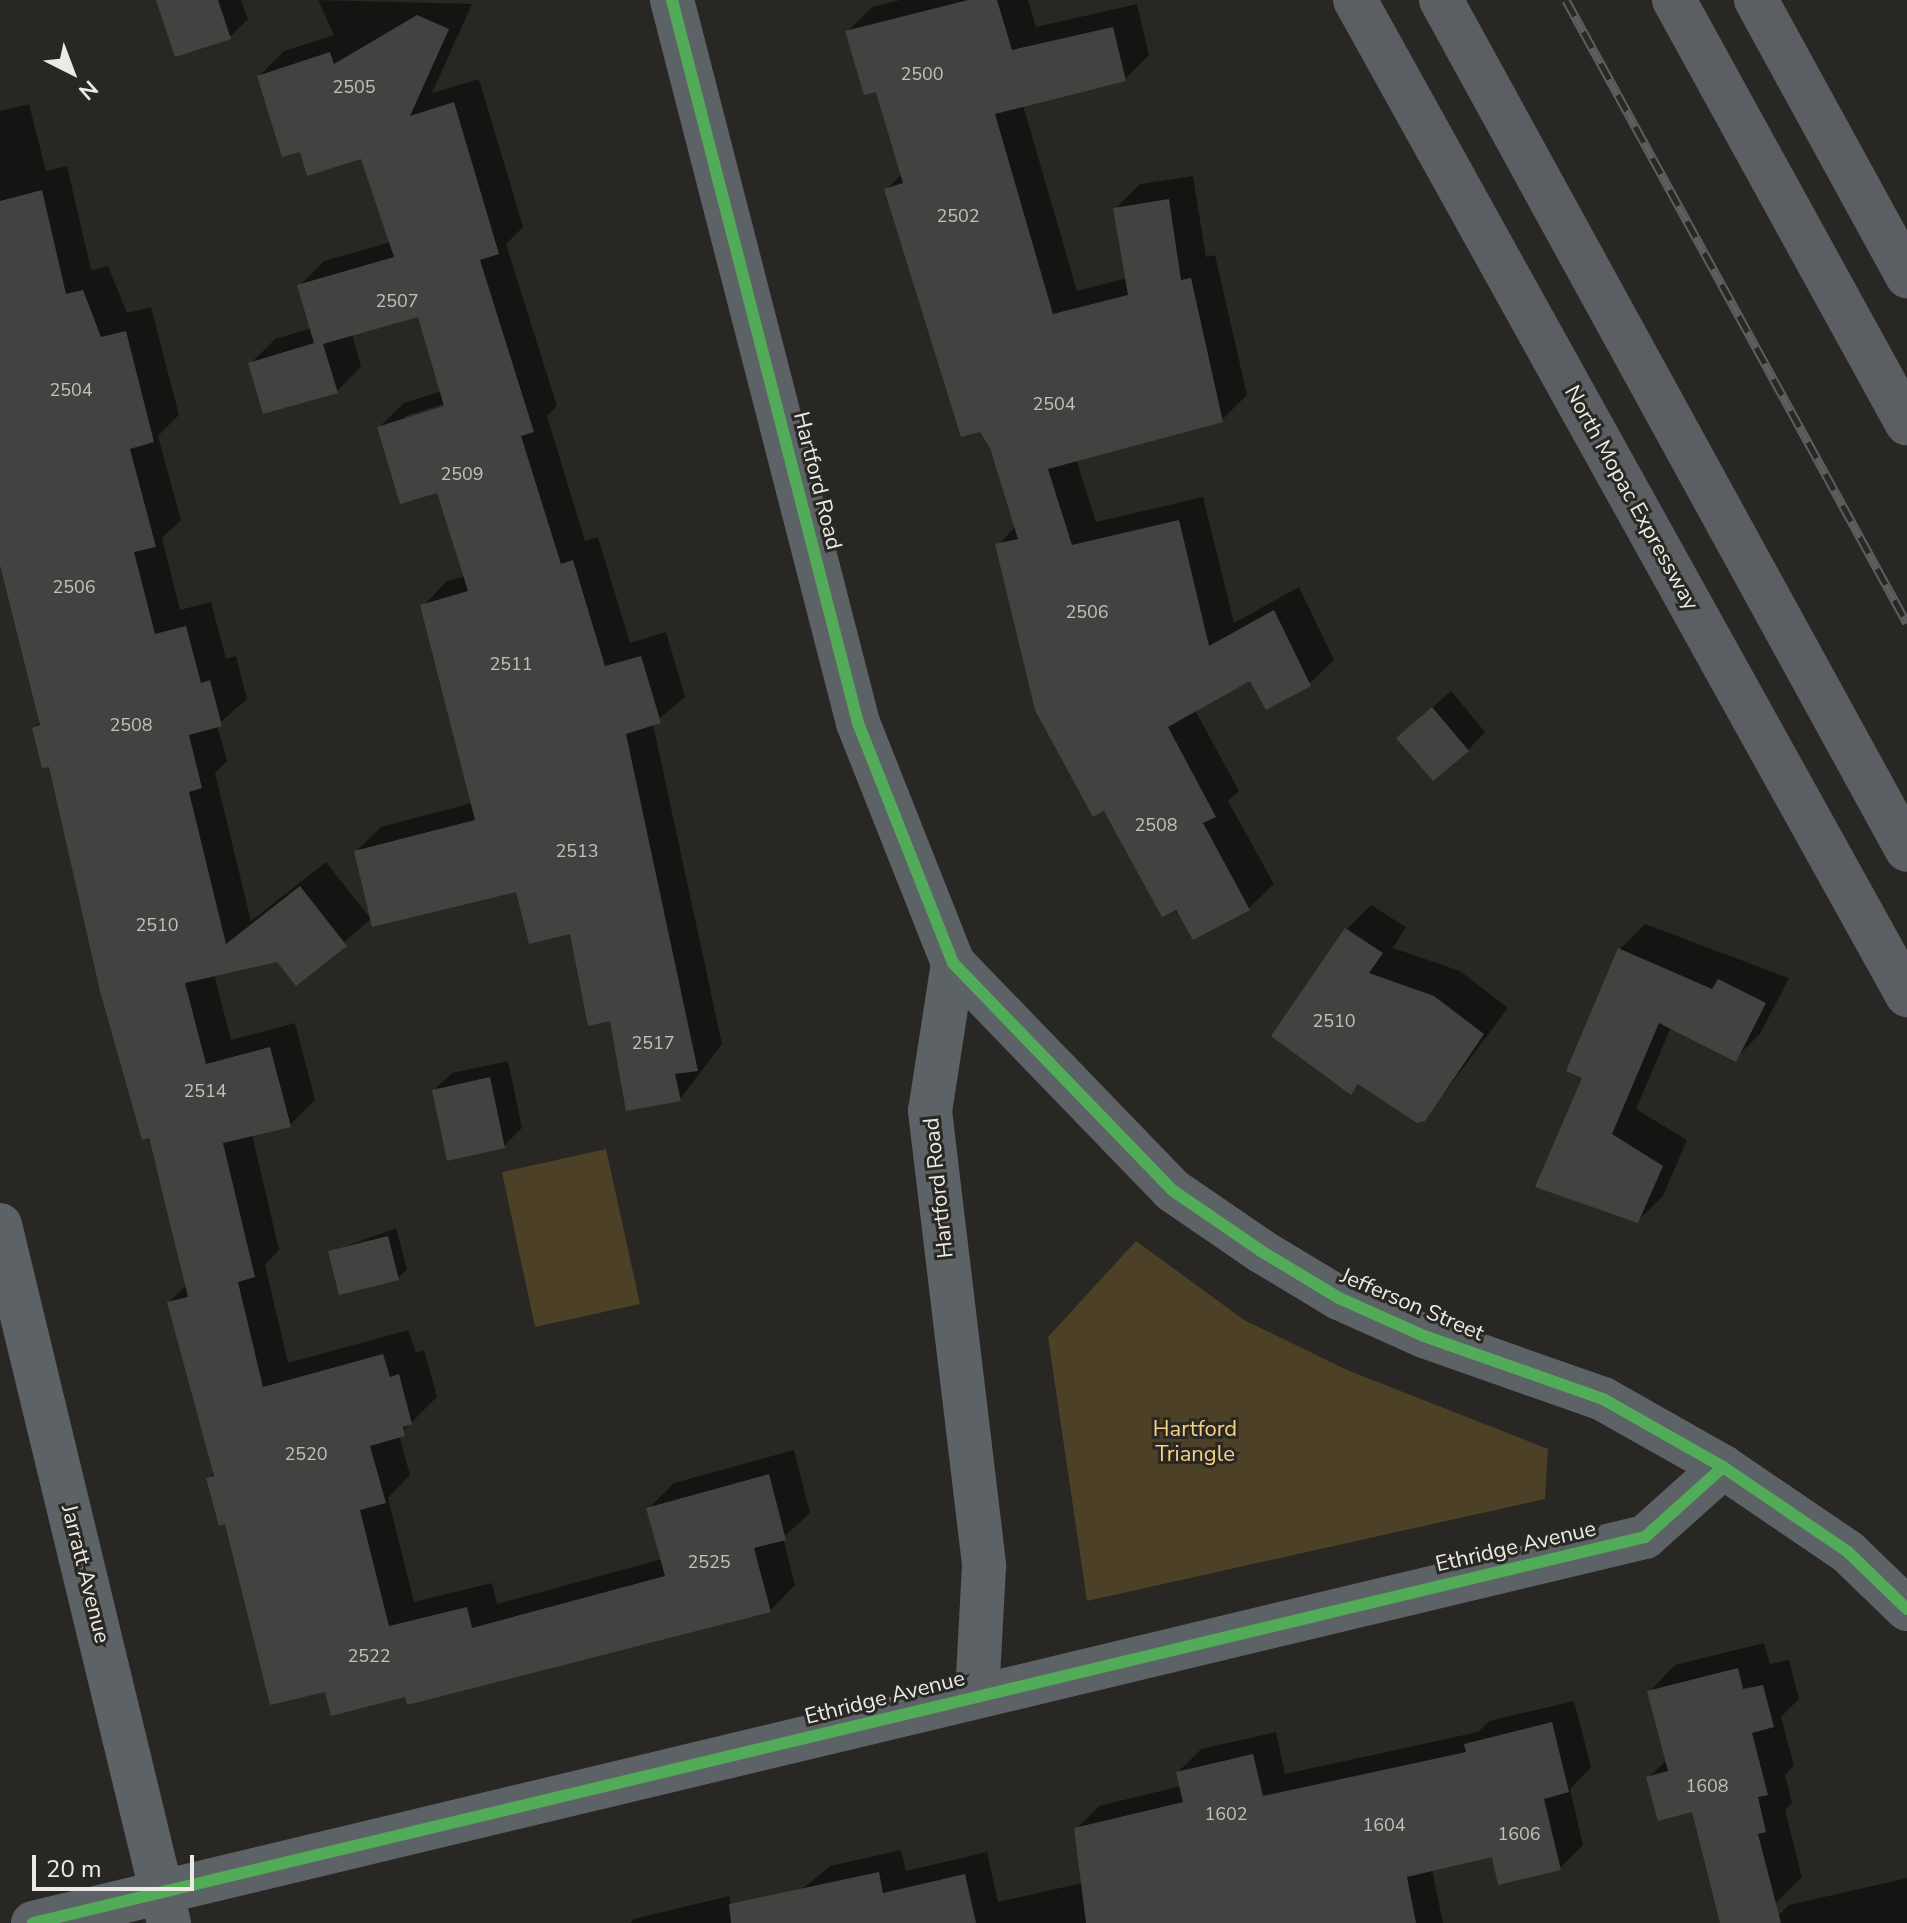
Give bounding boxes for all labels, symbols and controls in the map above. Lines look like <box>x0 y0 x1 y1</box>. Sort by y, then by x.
north arrow <box>32 32 112 112</box>
house number: 2500 <box>900 63 944 85</box>
text: N <box>72 73 104 106</box>
house number: 2505 <box>332 76 376 98</box>
house number: 2502 <box>936 205 980 227</box>
house number: 2507 <box>375 290 419 312</box>
house number: 2504 <box>49 379 93 401</box>
street label: North Mopac Expressway <box>1558 381 1704 615</box>
house number: 2504 <box>1032 393 1076 415</box>
street label: Hartford Road <box>787 409 847 553</box>
house number: 2509 <box>440 463 484 485</box>
house number: 2506 <box>52 576 96 598</box>
house number: 2506 <box>1065 601 1109 623</box>
house number: 2511 <box>489 653 533 675</box>
house number: 2508 <box>109 714 153 736</box>
house number: 2508 <box>1134 814 1178 836</box>
house number: 2513 <box>555 840 599 862</box>
house number: 2510 <box>135 914 179 936</box>
house number: 2510 <box>1312 1010 1356 1032</box>
house number: 2517 <box>631 1032 675 1054</box>
house number: 2514 <box>183 1080 227 1102</box>
street label: Hartford Road <box>918 1116 960 1260</box>
street label: Jefferson Street <box>1336 1263 1488 1347</box>
park label: Hartford Triangle <box>1153 1416 1237 1468</box>
house number: 2520 <box>284 1443 328 1465</box>
street label: Jarratt Avenue <box>55 1502 115 1646</box>
street label: Ethridge Avenue <box>1433 1516 1599 1578</box>
house number: 2525 <box>687 1551 731 1573</box>
house number: 2522 <box>347 1645 391 1667</box>
street label: Ethridge Avenue <box>802 1665 968 1731</box>
house number: 1608 <box>1685 1775 1729 1797</box>
house number: 1602 <box>1204 1803 1248 1825</box>
house number: 1604 <box>1362 1814 1406 1836</box>
house number: 1606 <box>1497 1823 1541 1845</box>
scale bar <box>36 1839 198 1889</box>
text: 20 m <box>46 1853 102 1885</box>

